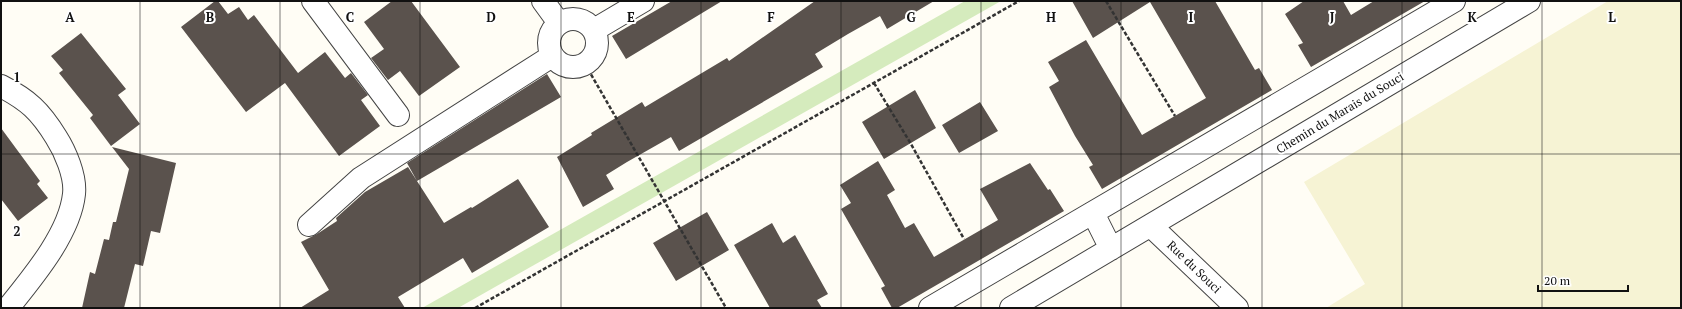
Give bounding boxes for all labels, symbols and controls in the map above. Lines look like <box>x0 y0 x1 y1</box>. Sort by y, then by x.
text: A <box>65 8 75 26</box>
text: B <box>206 8 214 26</box>
text: C <box>346 8 354 26</box>
text: D <box>486 8 496 26</box>
text: E <box>627 8 635 26</box>
text: F <box>767 8 775 26</box>
text: G <box>906 8 916 26</box>
text: H <box>1046 8 1056 26</box>
text: I <box>1189 8 1194 26</box>
text: J <box>1330 8 1335 26</box>
text: K <box>1467 8 1477 26</box>
text: L <box>1608 8 1616 26</box>
text: 1 <box>13 68 21 86</box>
street label: Chemin du Marais du Souci <box>1273 68 1406 157</box>
text: 2 <box>13 222 21 240</box>
street label: Rue du Souci <box>1164 237 1225 296</box>
scale bar <box>1538 267 1628 293</box>
text: 20 m <box>1544 273 1571 288</box>

